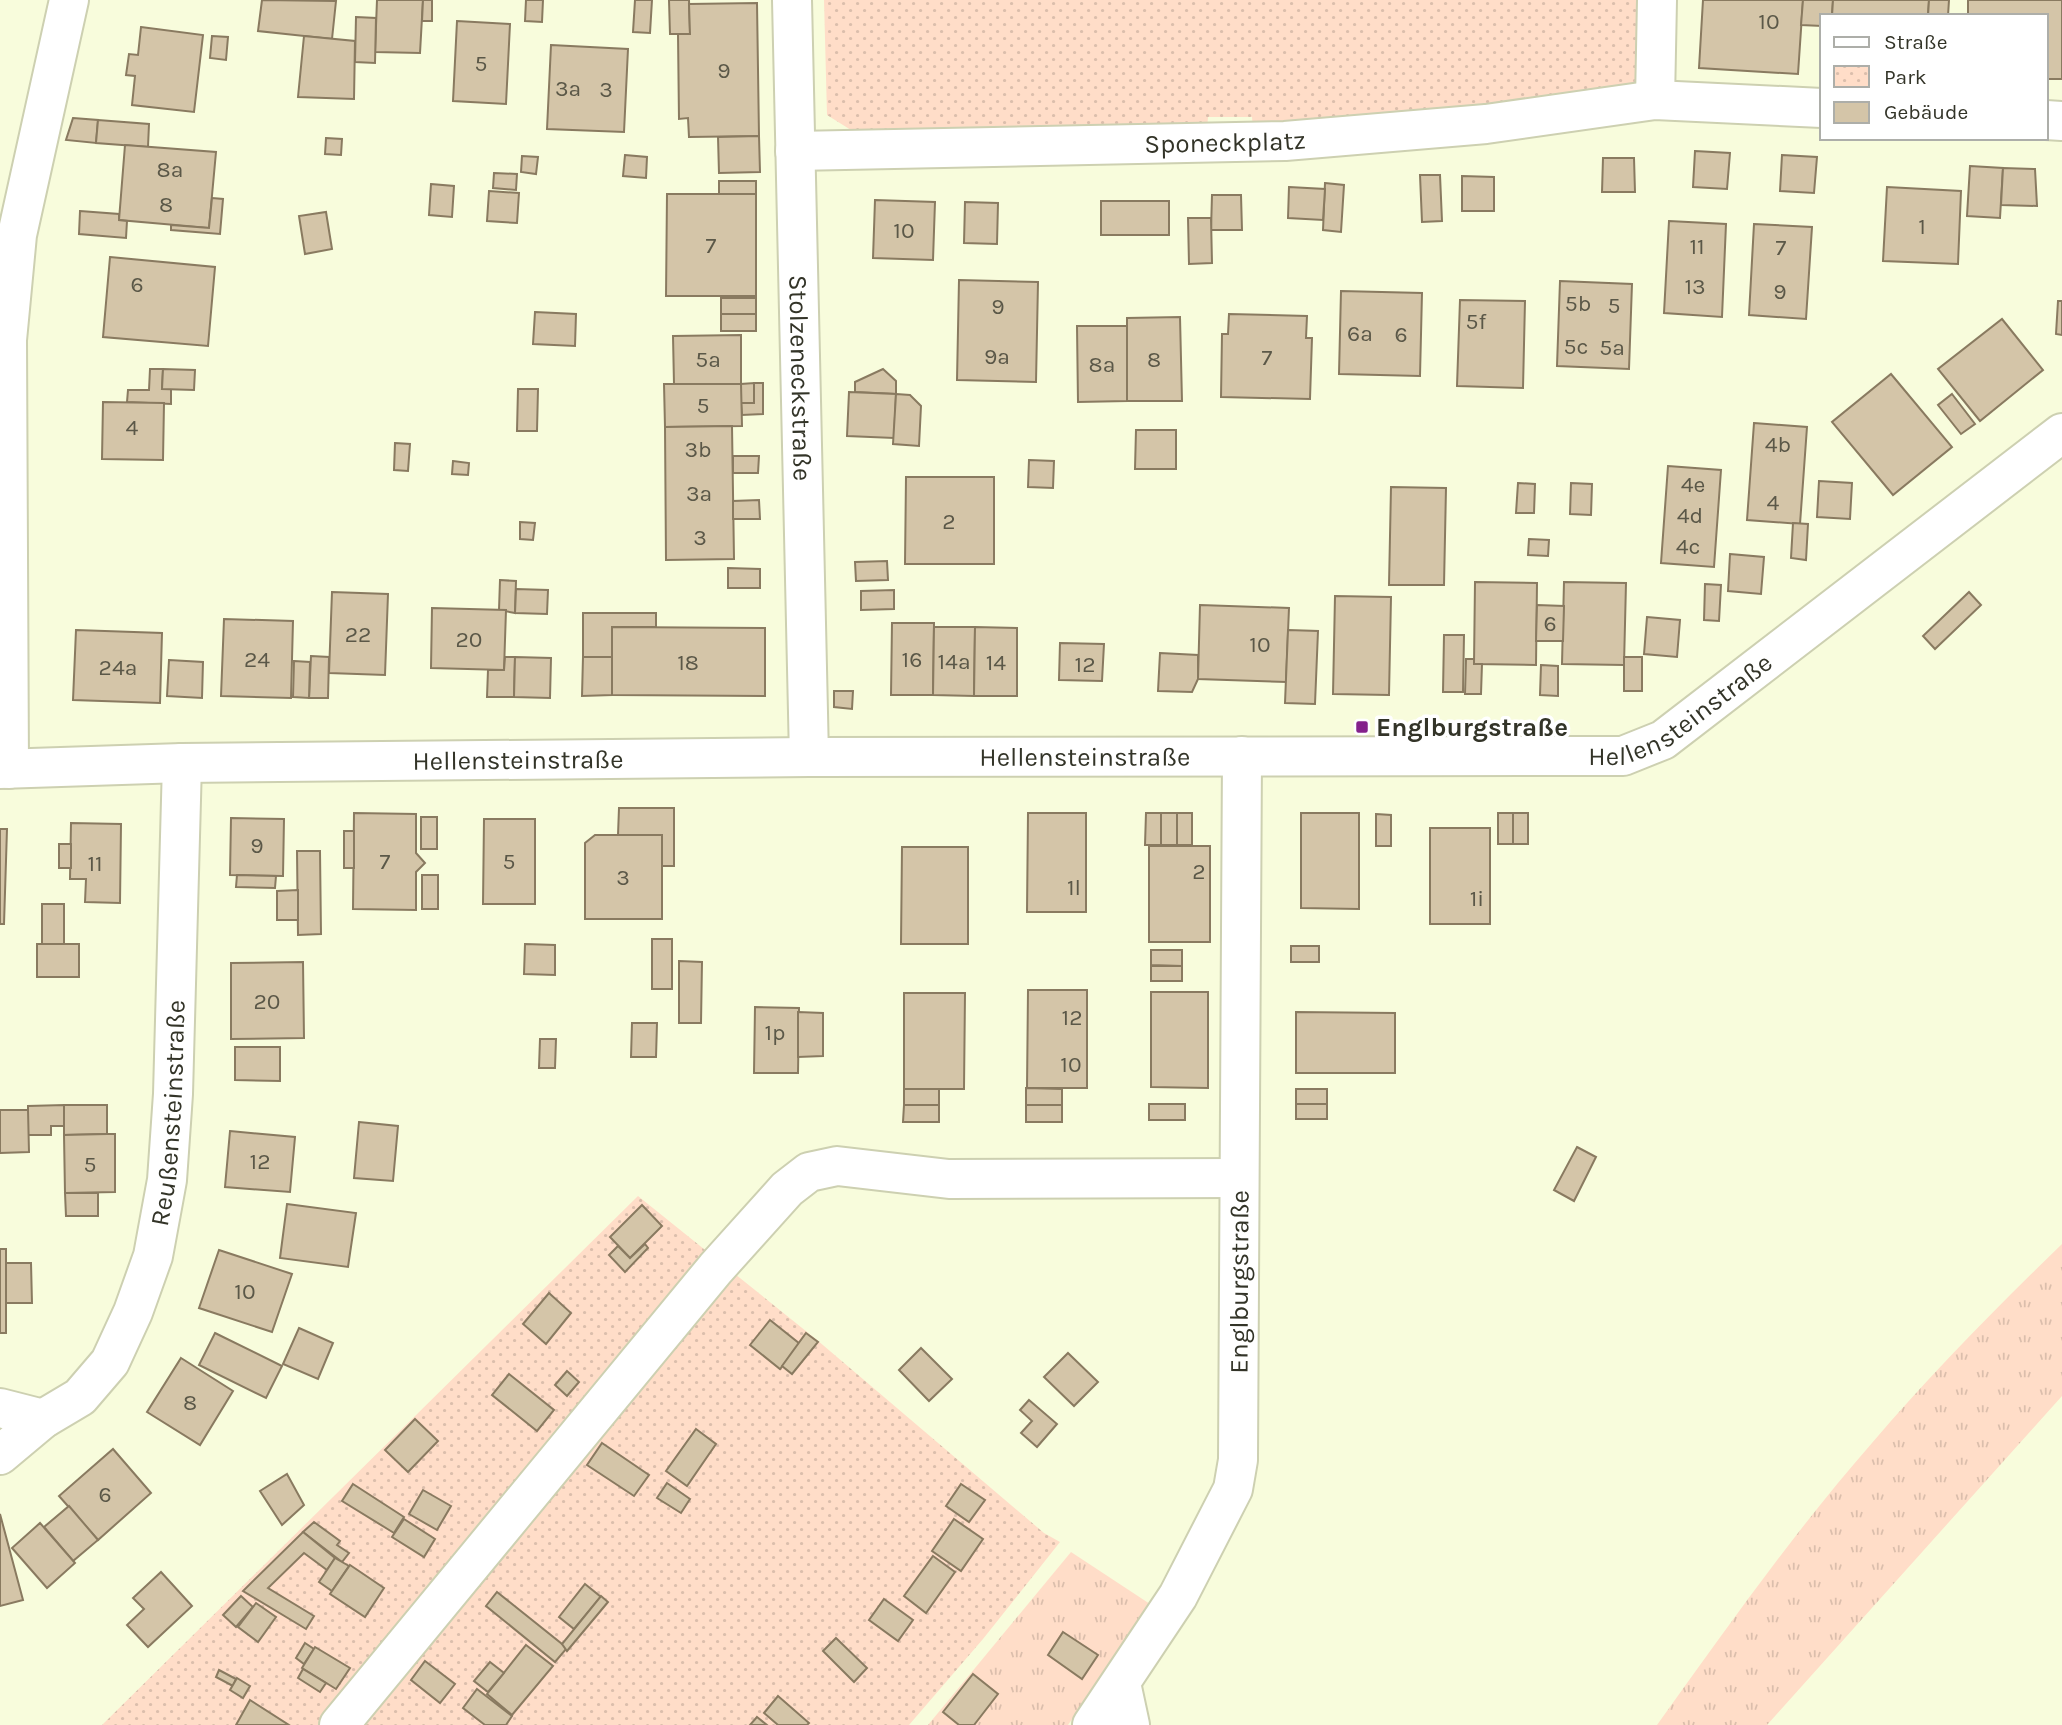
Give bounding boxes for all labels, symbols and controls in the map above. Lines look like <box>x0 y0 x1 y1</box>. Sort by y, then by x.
house number: 10 <box>1758 8 1780 35</box>
legend <box>1820 14 2048 140</box>
text: Straße <box>1884 30 1947 54</box>
house number: 5 <box>475 50 487 77</box>
house number: 9 <box>717 57 731 84</box>
text: Park <box>1884 65 1927 89</box>
house number: 3a <box>555 75 581 102</box>
house number: 3 <box>599 76 613 103</box>
text: Gebäude <box>1884 100 1968 124</box>
street label: Sponeckplatz <box>1144 124 1307 159</box>
house number: 8a <box>157 156 183 183</box>
house number: 8 <box>159 191 173 218</box>
house number: 1 <box>1918 213 1926 240</box>
house number: 10 <box>893 217 915 244</box>
house number: 7 <box>706 232 717 259</box>
house number: 11 <box>1689 233 1705 260</box>
house number: 7 <box>1776 234 1787 261</box>
house number: 6 <box>130 271 144 298</box>
house number: 13 <box>1684 273 1706 300</box>
street label: Stolzeneckstraße <box>783 274 818 481</box>
house number: 9 <box>1773 278 1787 305</box>
house number: 5b <box>1565 290 1591 317</box>
house number: 5 <box>1608 292 1620 319</box>
house number: 9 <box>991 293 1005 320</box>
house number: 5f <box>1466 308 1487 335</box>
house number: 6a <box>1347 320 1373 347</box>
house number: 6 <box>1394 321 1408 348</box>
house number: 5c <box>1564 333 1588 360</box>
house number: 5a <box>1599 334 1625 361</box>
house number: 9a <box>984 343 1010 370</box>
house number: 7 <box>1262 344 1273 371</box>
house number: 5a <box>695 346 721 373</box>
house number: 8 <box>1147 346 1161 373</box>
house number: 8a <box>1089 351 1115 378</box>
house number: 5 <box>697 392 709 419</box>
house number: 4 <box>126 414 139 441</box>
house number: 4b <box>1765 431 1791 458</box>
house number: 3b <box>684 436 712 463</box>
house number: 4e <box>1681 471 1705 498</box>
house number: 3a <box>686 480 712 507</box>
house number: 4 <box>1767 489 1780 516</box>
house number: 4d <box>1677 502 1703 529</box>
house number: 2 <box>942 508 956 535</box>
house number: 3 <box>693 524 707 551</box>
house number: 4c <box>1676 533 1700 560</box>
house number: 6 <box>1543 610 1557 637</box>
house number: 22 <box>345 621 371 648</box>
house number: 20 <box>456 626 482 653</box>
house number: 10 <box>1249 631 1271 658</box>
house number: 24 <box>244 646 270 673</box>
house number: 16 <box>902 646 922 673</box>
street label: Hellensteinstraße <box>1588 646 1778 772</box>
house number: 14a <box>937 648 971 675</box>
house number: 18 <box>677 649 699 676</box>
house number: 14 <box>986 649 1006 676</box>
house number: 12 <box>1075 651 1095 678</box>
house number: 24a <box>99 654 137 681</box>
place label: Englburgstraße <box>1376 712 1568 743</box>
marker: Englburgstraße <box>1354 719 1370 735</box>
street label: Hellensteinstraße <box>979 741 1190 772</box>
street label: Hellensteinstraße <box>412 743 624 776</box>
house number: 9 <box>250 832 264 859</box>
house number: 7 <box>380 848 391 875</box>
house number: 5 <box>503 848 515 875</box>
house number: 11 <box>87 850 103 877</box>
house number: 2 <box>1192 858 1206 885</box>
house number: 3 <box>616 864 630 891</box>
house number: 1l <box>1067 874 1081 901</box>
house number: 1i <box>1470 885 1484 912</box>
house number: 20 <box>254 988 280 1015</box>
street label: Reußensteinstraße <box>143 999 191 1228</box>
house number: 12 <box>1062 1004 1082 1031</box>
house number: 1p <box>764 1019 786 1046</box>
house number: 10 <box>1060 1051 1082 1078</box>
house number: 12 <box>250 1148 270 1175</box>
house number: 5 <box>84 1151 96 1178</box>
street label: Englburgstraße <box>1223 1190 1255 1374</box>
house number: 10 <box>234 1278 256 1305</box>
house number: 8 <box>183 1389 197 1416</box>
house number: 6 <box>98 1481 112 1508</box>

